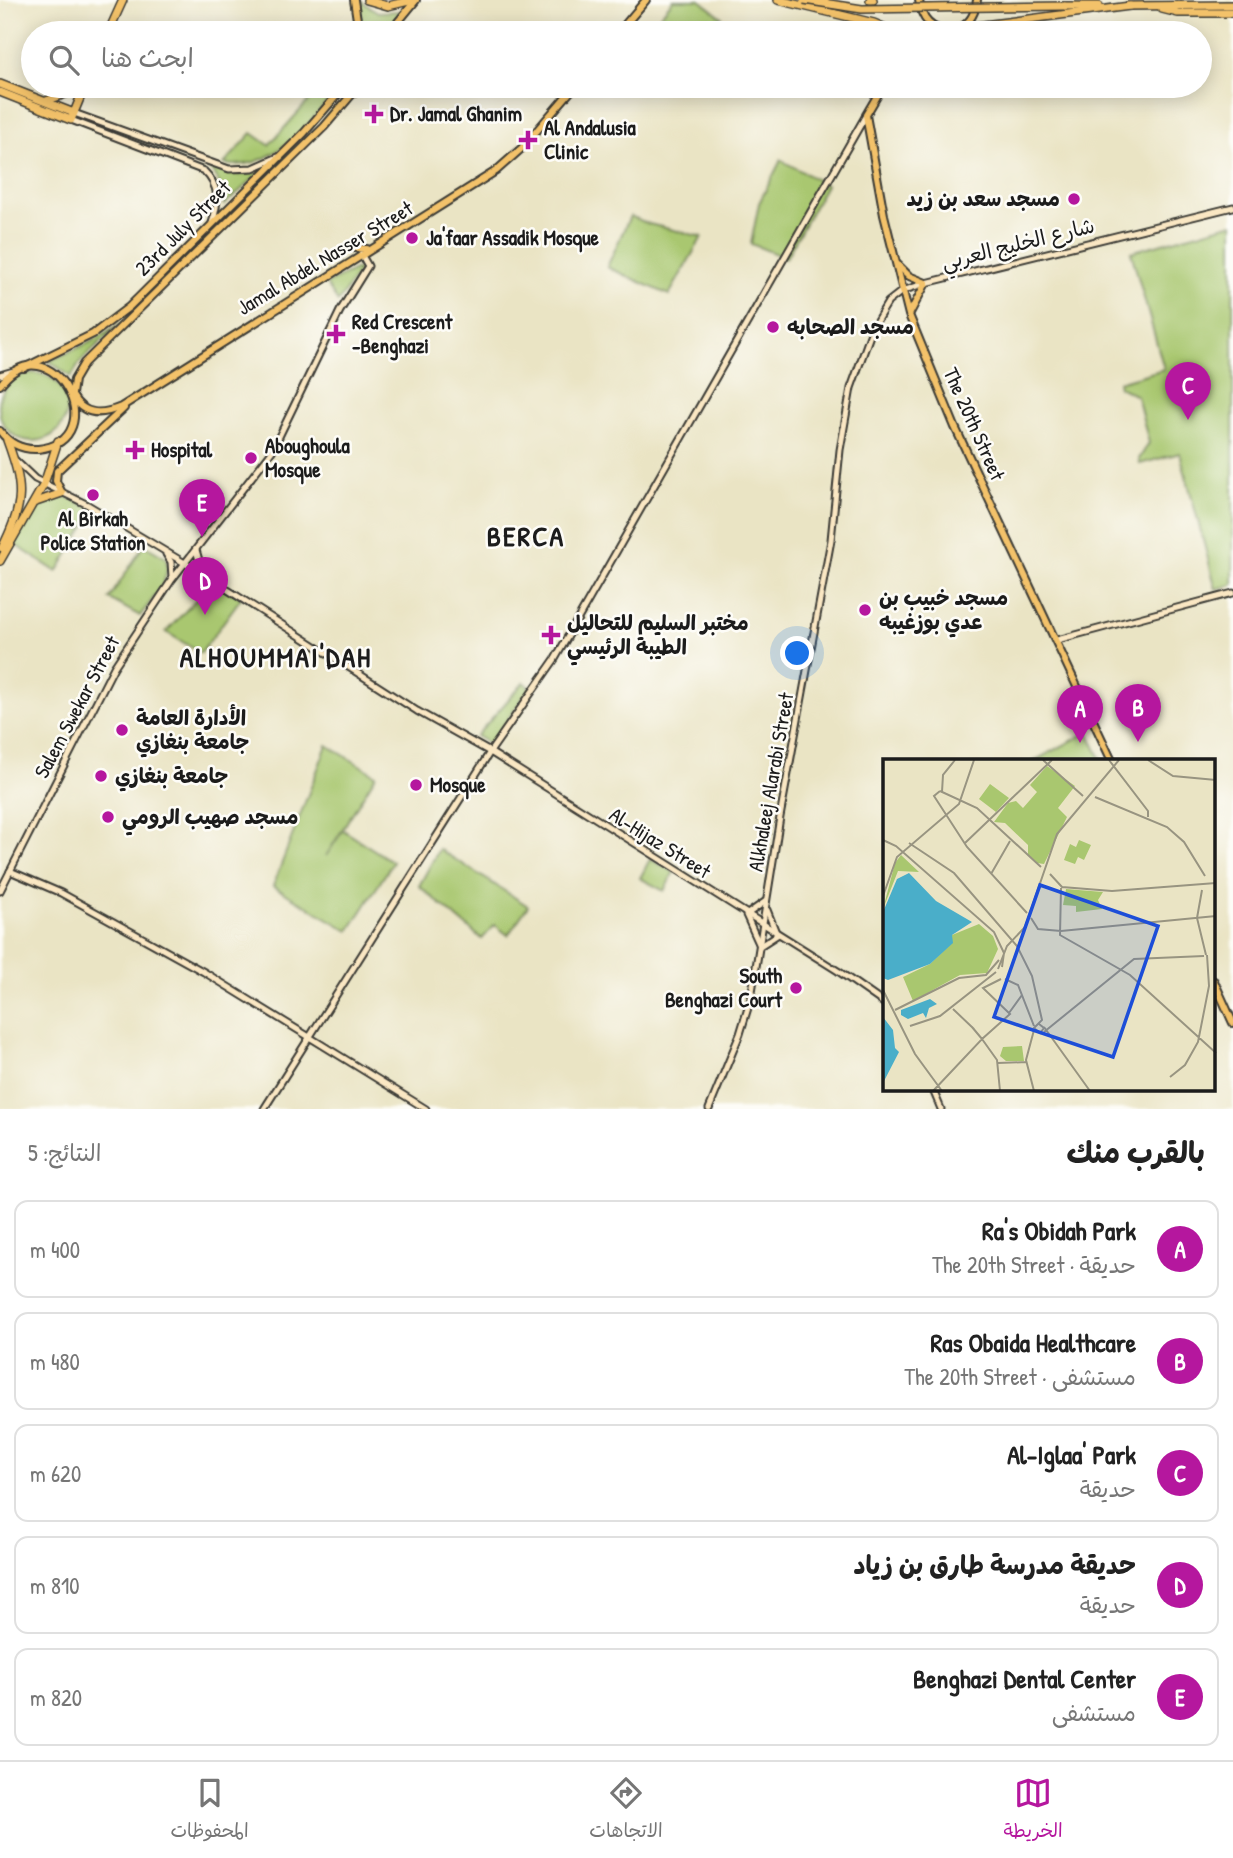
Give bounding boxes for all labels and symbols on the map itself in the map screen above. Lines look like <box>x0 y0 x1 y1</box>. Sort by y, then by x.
place label: Dr. Jamal Ghanim <box>390 99 522 128</box>
marker: Dr. Jamal Ghanim <box>364 104 384 124</box>
place label: Al Andalusia Clinic <box>544 113 637 166</box>
marker: Al Andalusia Clinic <box>518 130 538 150</box>
street label: 23rd July Street <box>128 173 238 282</box>
place label: مسجد سعد بن زيد <box>907 184 1060 213</box>
marker: مسجد سعد بن زيد <box>1066 191 1082 207</box>
street label: Jamal Abdel Nasser Street <box>231 193 419 322</box>
street label: شارع الخليج العربي <box>938 210 1099 281</box>
place label: Ja'faar Assadik Mosque <box>426 223 600 253</box>
marker: Ja'faar Assadik Mosque <box>404 230 420 246</box>
place label: Red Crescent -Benghazi <box>352 307 453 361</box>
place label: مسجد الصحابه <box>787 312 914 341</box>
marker: مسجد الصحابه <box>765 319 781 335</box>
marker: Red Crescent -Benghazi <box>326 324 346 344</box>
pin: C <box>1165 362 1211 420</box>
street label: The 20th Street <box>937 363 1013 486</box>
place label: Aboughoula Mosque <box>265 431 350 485</box>
place label: Hospital <box>151 435 213 465</box>
marker: Hospital <box>125 440 145 460</box>
marker: Aboughoula Mosque <box>243 450 259 466</box>
pin: E <box>179 479 225 537</box>
marker: Al Birkah Police Station <box>85 487 101 503</box>
place label: Al Birkah Police Station <box>40 504 146 557</box>
district label: BERCA <box>487 517 565 555</box>
pin: D <box>182 557 228 615</box>
place label: مسجد خبيب بن عدي بوزغيبه <box>879 583 1008 638</box>
marker: مسجد خبيب بن عدي بوزغيبه <box>857 602 873 618</box>
place label: مختبر السليم للتحاليل الطيبة الرئيسي <box>567 608 749 666</box>
marker: مختبر السليم للتحاليل الطيبة الرئيسي <box>541 625 561 645</box>
street label: Salem Swekar Street <box>27 630 127 783</box>
your location <box>780 636 814 670</box>
district label: ALHOUMMAI'DAH <box>180 638 372 676</box>
pin: B <box>1115 684 1161 742</box>
pin: A <box>1057 685 1103 743</box>
street label: Alkhaleej Alarabi Street <box>741 689 801 874</box>
place label: الأدارة العامة جامعة بنغازي <box>136 703 249 758</box>
marker: الأدارة العامة جامعة بنغازي <box>114 722 130 738</box>
inset map <box>883 759 1216 1092</box>
place label: جامعة بنغازي <box>115 761 228 792</box>
marker: جامعة بنغازي <box>93 768 109 784</box>
place label: Mosque <box>430 770 486 800</box>
marker: Mosque <box>408 777 424 793</box>
street label: Al-Hijaz Street <box>604 800 717 886</box>
place label: مسجد صهيب الرومي <box>122 802 298 836</box>
marker: مسجد صهيب الرومي <box>100 809 116 825</box>
place label: South Benghazi Court <box>665 961 783 1015</box>
marker: South Benghazi Court <box>788 980 804 996</box>

